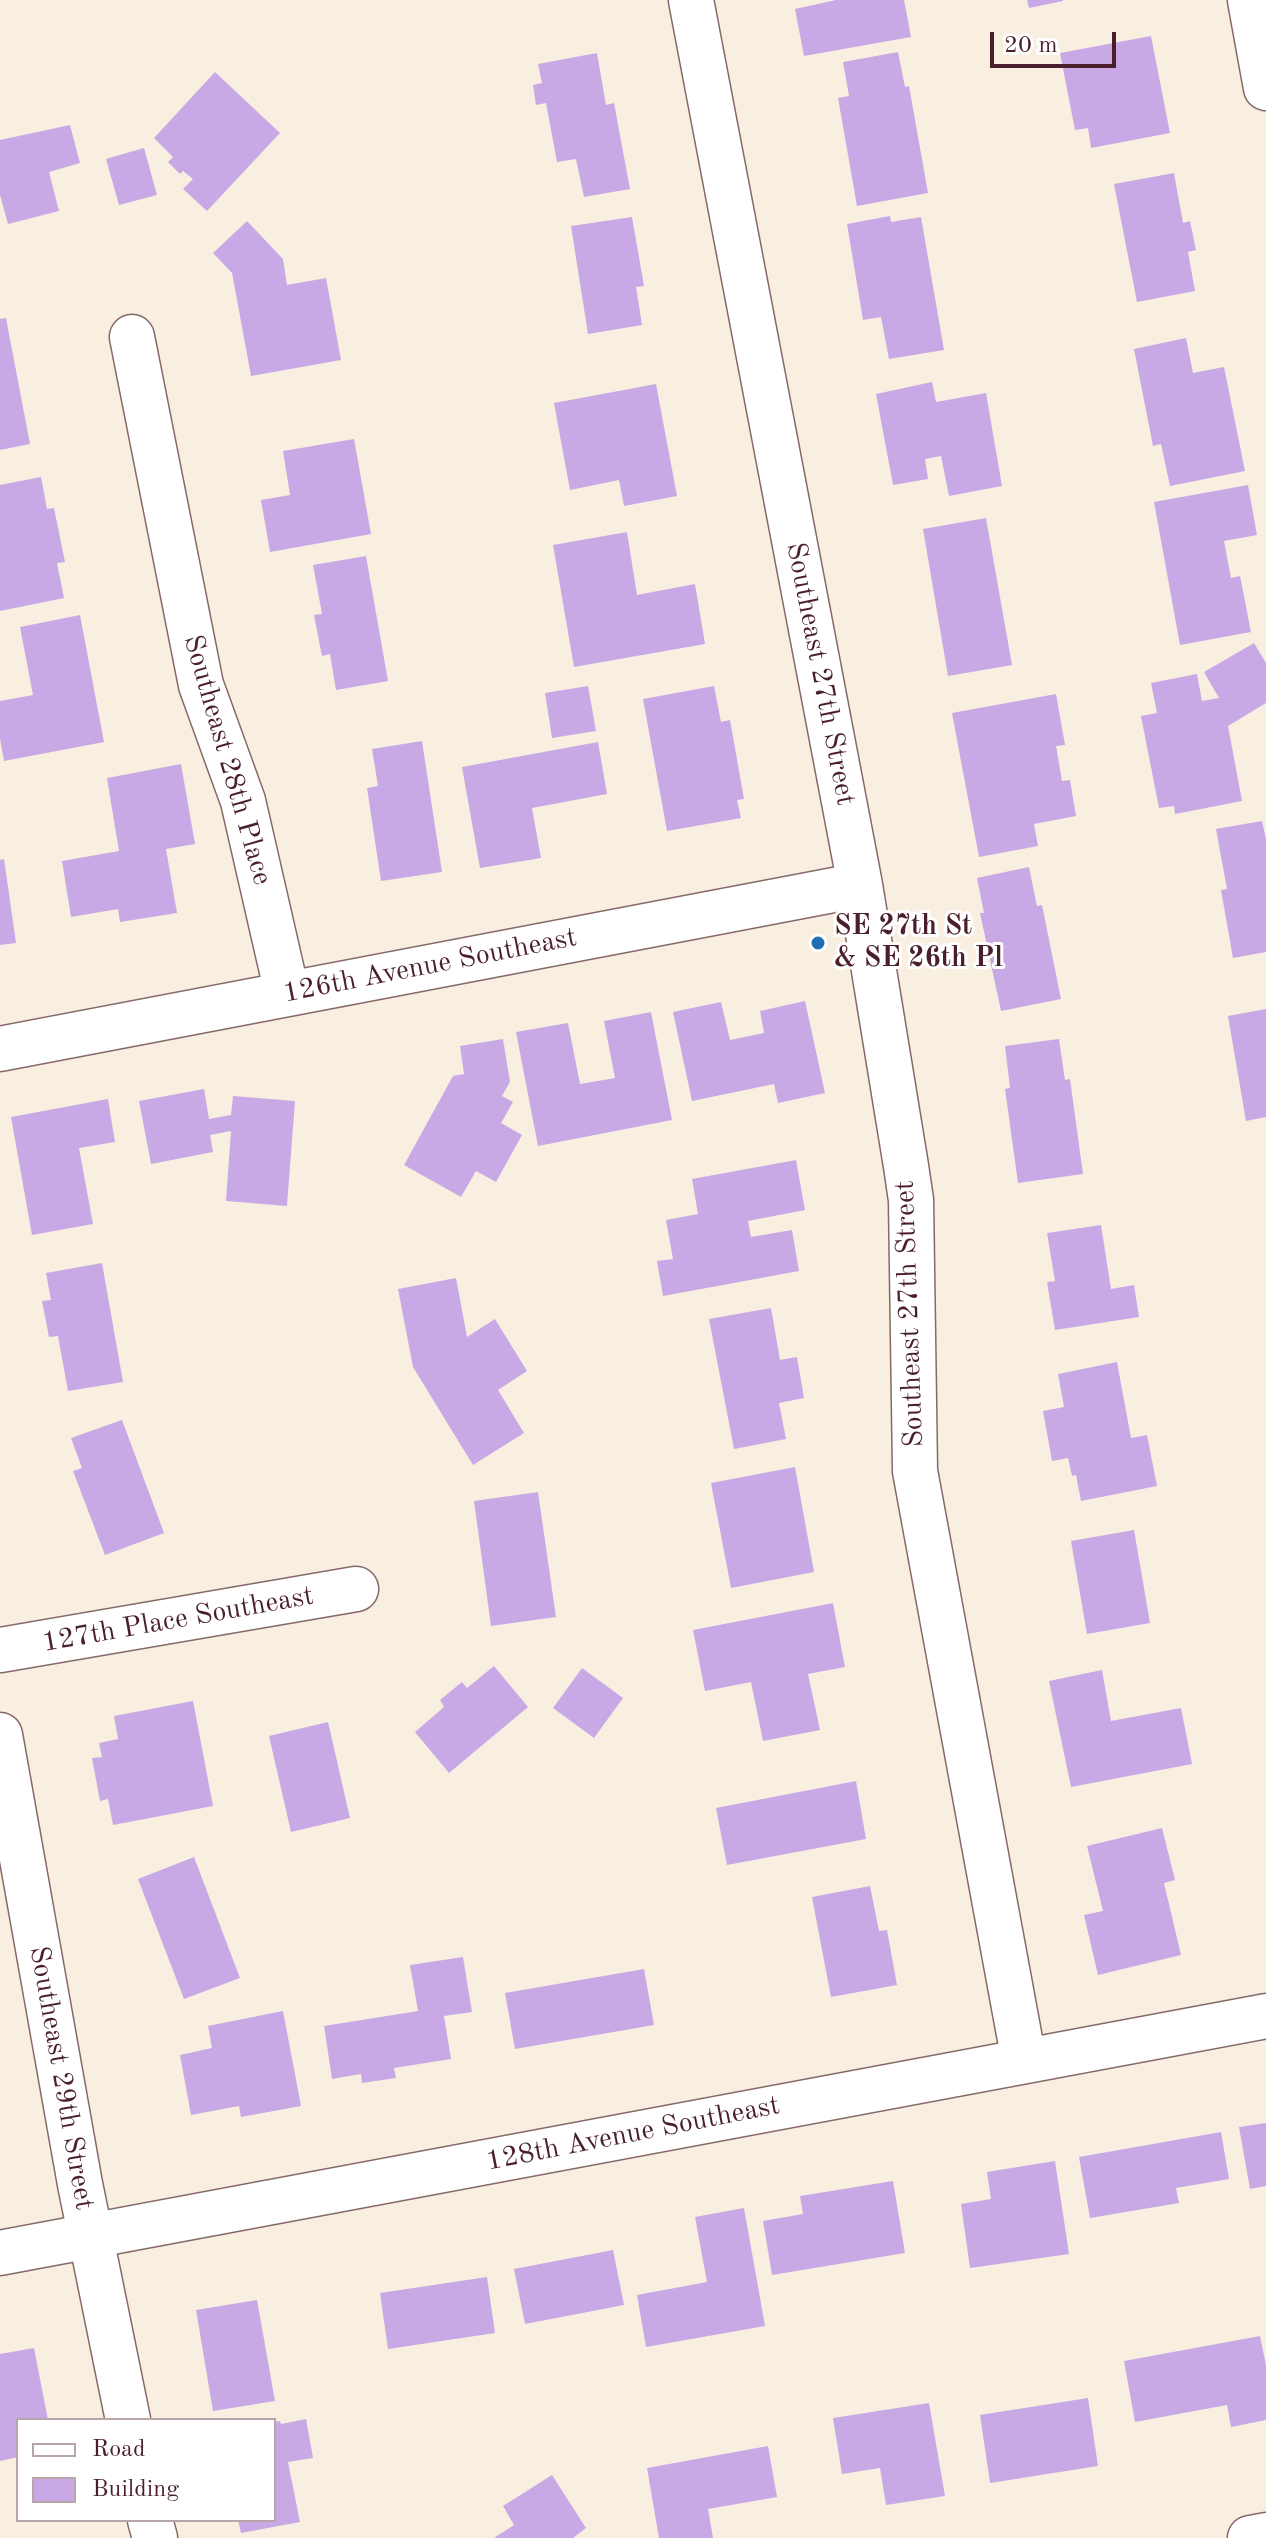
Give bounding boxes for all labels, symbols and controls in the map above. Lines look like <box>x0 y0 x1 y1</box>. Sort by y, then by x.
scale bar <box>994 16 1120 66</box>
text: 20 m <box>1004 34 1058 58</box>
street label: Southeast 27th Street <box>778 540 862 808</box>
street label: Southeast 28th Place <box>175 631 279 889</box>
place label: SE 27th St & SE 26th Pl <box>834 910 1003 976</box>
street label: 126th Avenue Southeast <box>280 921 580 1011</box>
marker: SE 27th St & SE 26th Pl <box>809 934 827 952</box>
street label: Southeast 27th Street <box>889 1180 931 1448</box>
street label: 127th Place Southeast <box>40 1580 316 1660</box>
street label: Southeast 29th Street <box>21 1943 101 2213</box>
street label: 128th Avenue Southeast <box>483 2089 783 2179</box>
legend <box>16 2418 276 2522</box>
text: Road <box>92 2438 145 2462</box>
text: Building <box>92 2478 179 2502</box>

